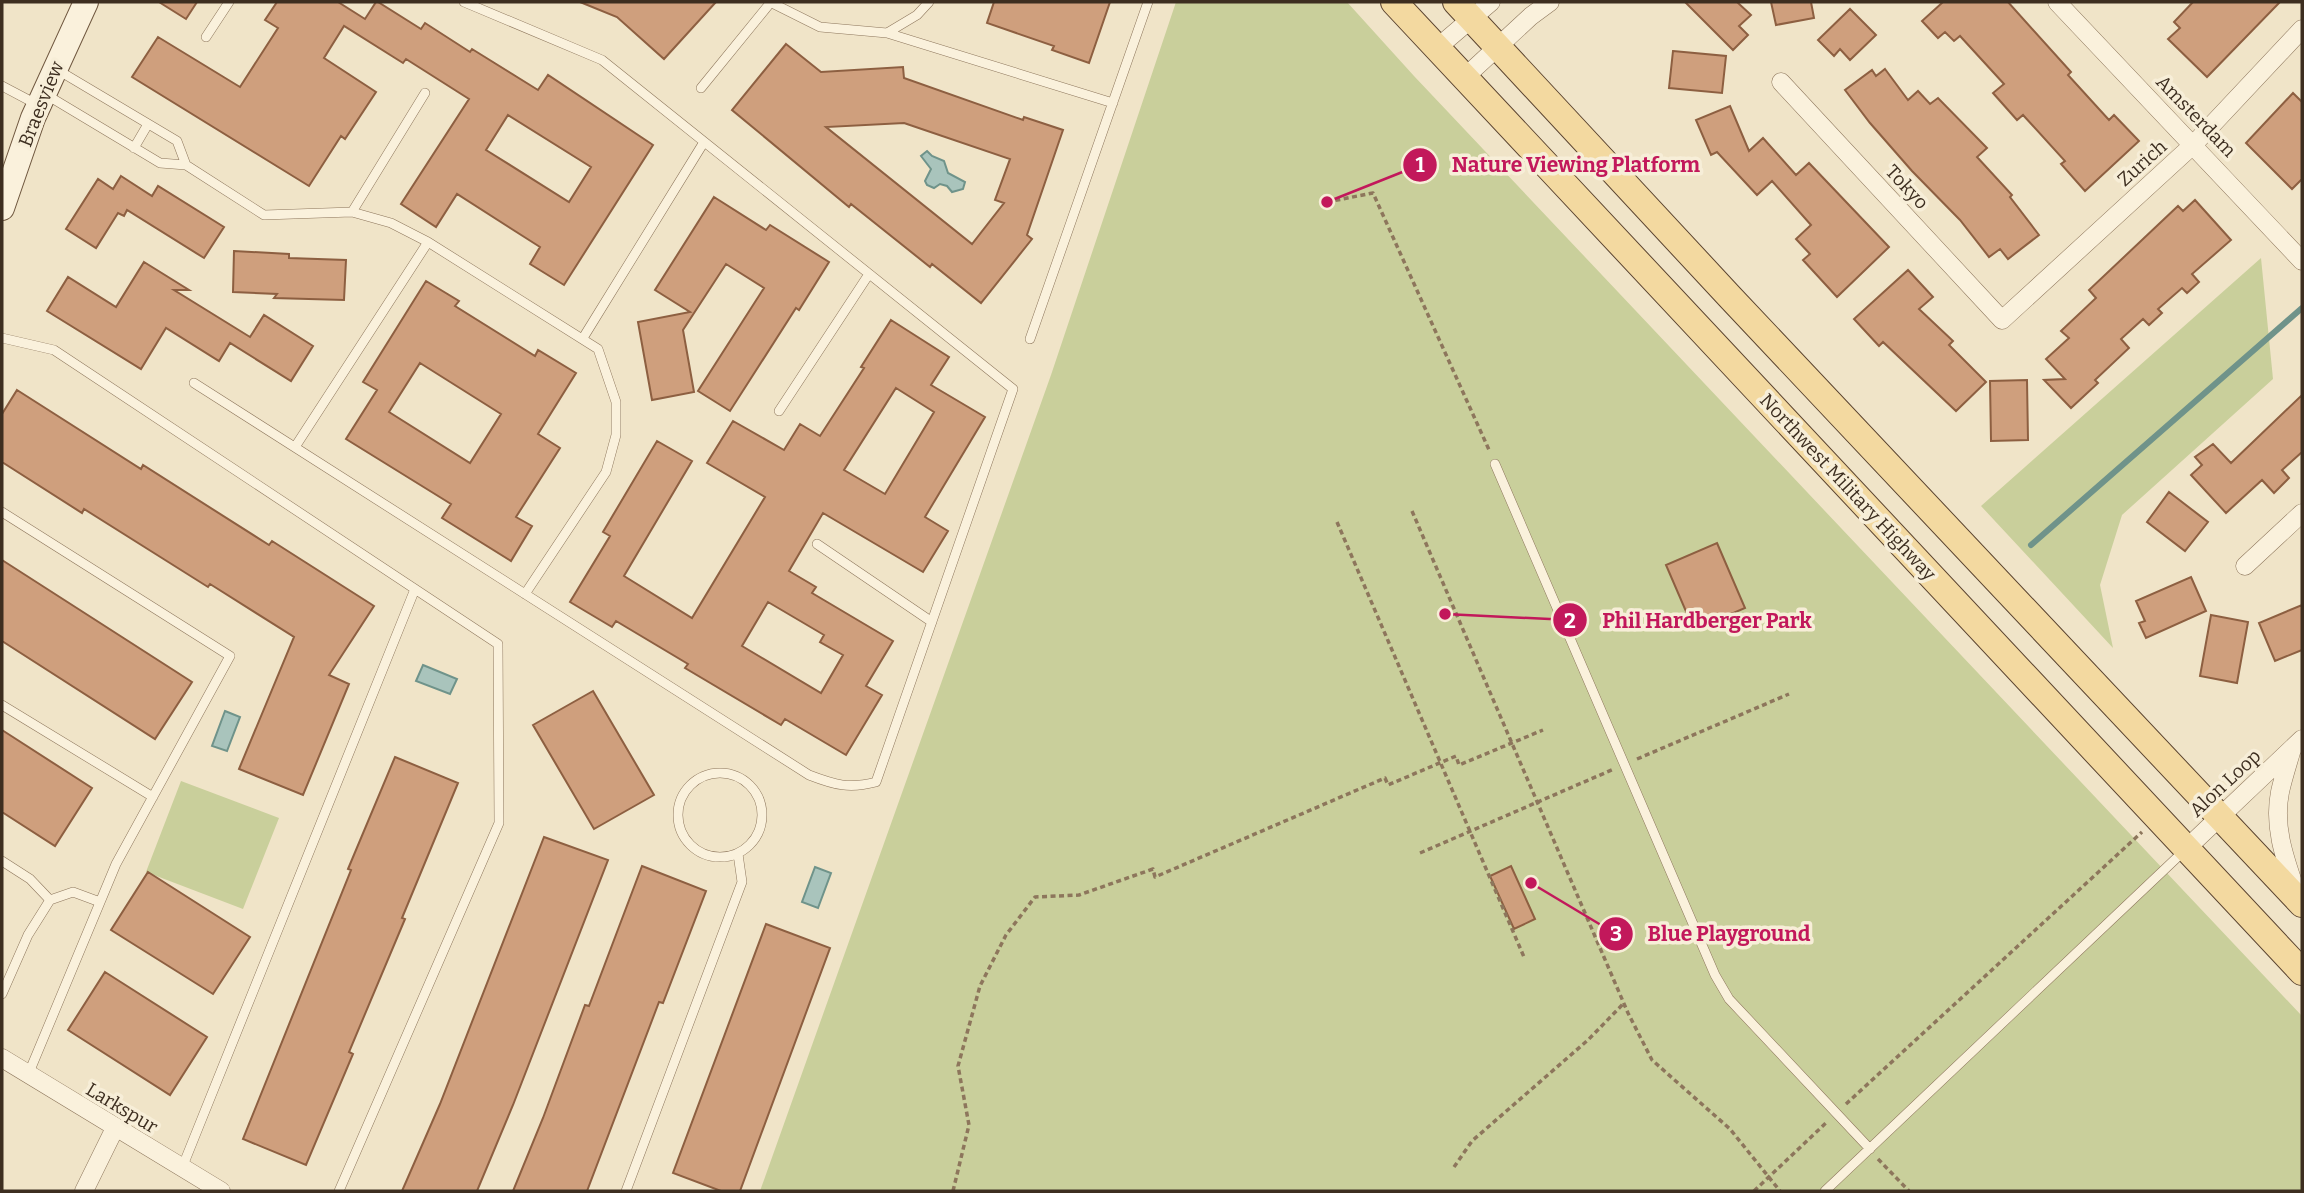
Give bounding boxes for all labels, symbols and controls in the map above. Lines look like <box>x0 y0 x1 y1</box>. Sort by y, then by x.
street label: Braesview <box>13 57 69 150</box>
street label: Amsterdam <box>2151 70 2241 162</box>
street label: Zurich <box>2113 135 2171 191</box>
callout: Nature Viewing Platform <box>1403 144 1714 186</box>
text: 1 <box>1415 152 1425 178</box>
text: Nature Viewing Platform <box>1452 152 1700 178</box>
street label: Tokyo <box>1881 160 1933 214</box>
street label: Northwest Military Highway <box>1755 389 1941 586</box>
callout: Phil Hardberger Park <box>1553 599 1826 641</box>
text: 2 <box>1564 608 1576 634</box>
text: Phil Hardberger Park <box>1602 608 1812 634</box>
street label: Alon Loop <box>2185 744 2265 822</box>
callout: Blue Playground <box>1599 913 1825 955</box>
text: 3 <box>1610 921 1622 947</box>
text: Blue Playground <box>1647 921 1811 947</box>
street label: Larkspur <box>82 1078 163 1139</box>

